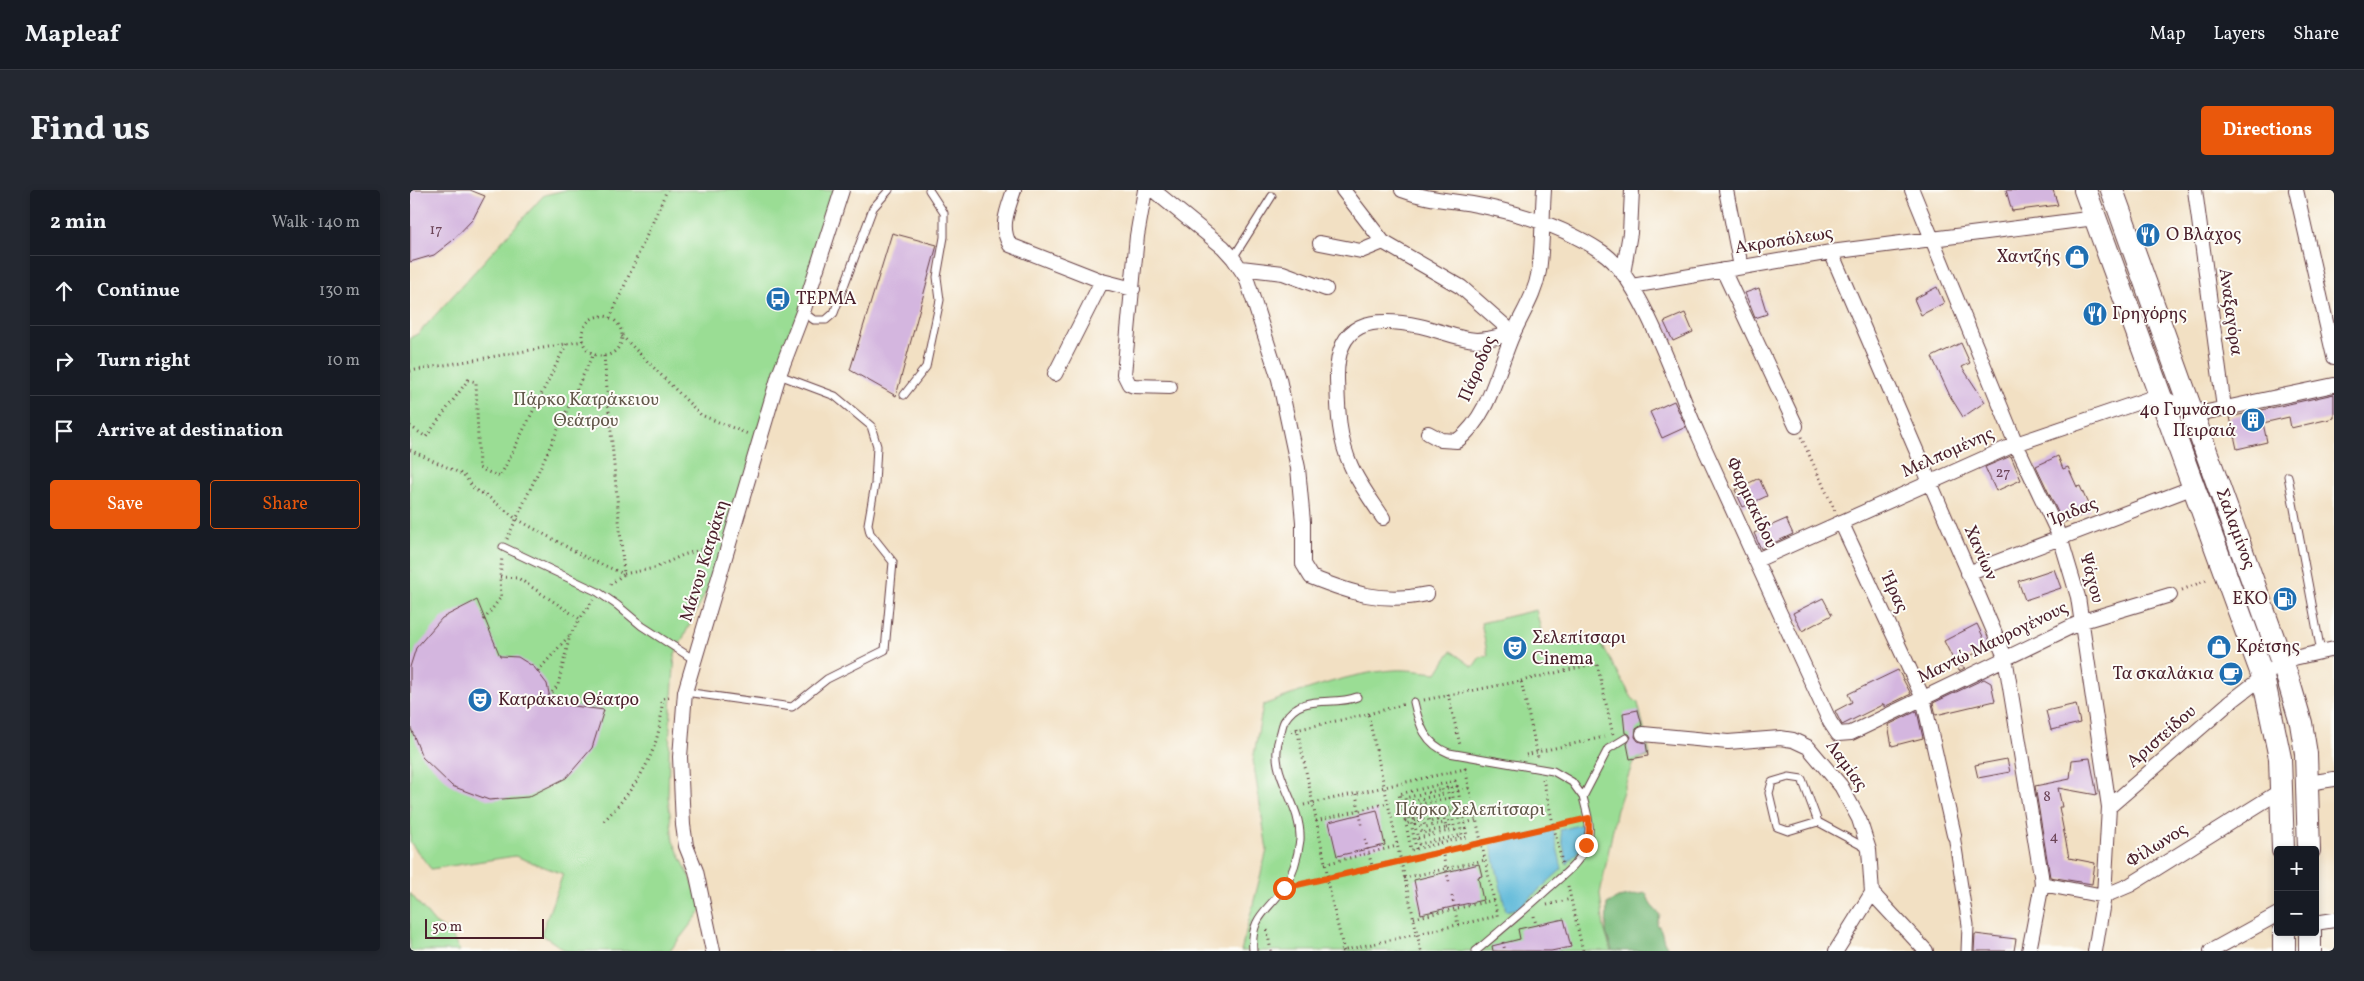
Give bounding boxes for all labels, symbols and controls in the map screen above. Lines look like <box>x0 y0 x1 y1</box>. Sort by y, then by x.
text: Mapleaf <box>25 18 119 52</box>
text: Map <box>2149 22 2185 47</box>
text: Layers <box>2213 22 2265 47</box>
text: Share <box>2293 22 2339 47</box>
text: Find us <box>30 106 150 154</box>
button: Directions <box>2201 106 2334 155</box>
text: 2 min <box>50 208 107 237</box>
text: Walk · 140 m <box>272 212 360 234</box>
house number: 17 <box>429 220 443 241</box>
street label: Ακροπόλεως <box>1733 221 1835 261</box>
restaurant icon: Ο Βλάχος <box>2135 222 2161 248</box>
place label: Ο Βλάχος <box>2166 223 2241 248</box>
shop icon: Χαντζής <box>2064 244 2090 270</box>
place label: Χαντζής <box>1997 245 2060 270</box>
street label: Αναξαγόρα <box>2212 267 2249 357</box>
icon: ahead <box>50 277 78 305</box>
text: Continue <box>97 278 180 304</box>
text: 130 m <box>319 280 360 302</box>
bus stop icon: ΤΕΡΜΑ <box>765 286 791 312</box>
place label: ΤΕΡΜΑ <box>796 287 857 312</box>
restaurant icon: Γρηγόρης <box>2082 301 2108 327</box>
place label: Γρηγόρης <box>2112 302 2187 327</box>
street label: Πάροδος <box>1453 332 1503 406</box>
icon: right <box>50 347 78 375</box>
text: Turn right <box>97 348 190 374</box>
text: 10 m <box>327 350 360 372</box>
park label: Πάρκο Κατράκειου Θεάτρου <box>513 388 659 434</box>
place label: 4ο Γυμνάσιο Πειραιά <box>2139 398 2236 444</box>
building icon: 4ο Γυμνάσιο Πειραιά <box>2240 407 2266 433</box>
icon: arrive <box>50 417 78 445</box>
text: Arrive at destination <box>97 418 283 444</box>
street label: Μελπομένης <box>1898 421 1998 485</box>
street label: Φαρμακίδου <box>1719 453 1783 553</box>
house number: 27 <box>1996 463 2010 484</box>
button: Save <box>50 480 200 529</box>
button: Share <box>210 480 360 529</box>
street label: Σαλαμίνος <box>2209 485 2261 573</box>
street label: Ίριδας <box>2045 491 2102 533</box>
street label: Μάνου Κατράκη <box>675 497 735 625</box>
street label: Χανίων <box>1957 521 2003 585</box>
street label: Ψάχου <box>2072 550 2110 606</box>
street label: Ήρας <box>1873 567 1914 617</box>
fuel station icon: EKO <box>2272 586 2298 612</box>
place label: EKO <box>2232 587 2268 612</box>
street label: Μαντώ Μαυρογένους <box>1914 596 2072 690</box>
place label: Σελεπίτσαρι Cinema <box>1532 626 1626 672</box>
shop icon: Κρέτσης <box>2206 634 2232 660</box>
theatre icon: Σελεπίτσαρι Cinema <box>1502 635 1528 661</box>
place label: Κρέτσης <box>2236 635 2300 660</box>
cafe icon: Τα σκαλάκια <box>2218 661 2244 687</box>
place label: Τα σκαλάκια <box>2112 662 2214 687</box>
theatre icon: Κατράκειο Θέατρο <box>467 687 493 713</box>
place label: Κατράκειο Θέατρο <box>498 688 639 713</box>
street label: Αριστείδου <box>2122 700 2202 774</box>
street label: Λαμίας <box>1819 735 1873 797</box>
house number: 8 <box>2043 787 2051 808</box>
park label: Πάρκο Σελεπίτσαρι <box>1395 798 1545 823</box>
street label: Φίλωνος <box>2122 817 2192 875</box>
house number: 4 <box>2050 827 2059 848</box>
route end <box>1575 834 1598 857</box>
map controls <box>2274 846 2319 936</box>
button: + <box>2274 846 2319 891</box>
route start <box>1273 877 1296 900</box>
button: − <box>2274 891 2319 936</box>
scale bar <box>425 916 544 939</box>
text: 50 m <box>432 918 462 937</box>

